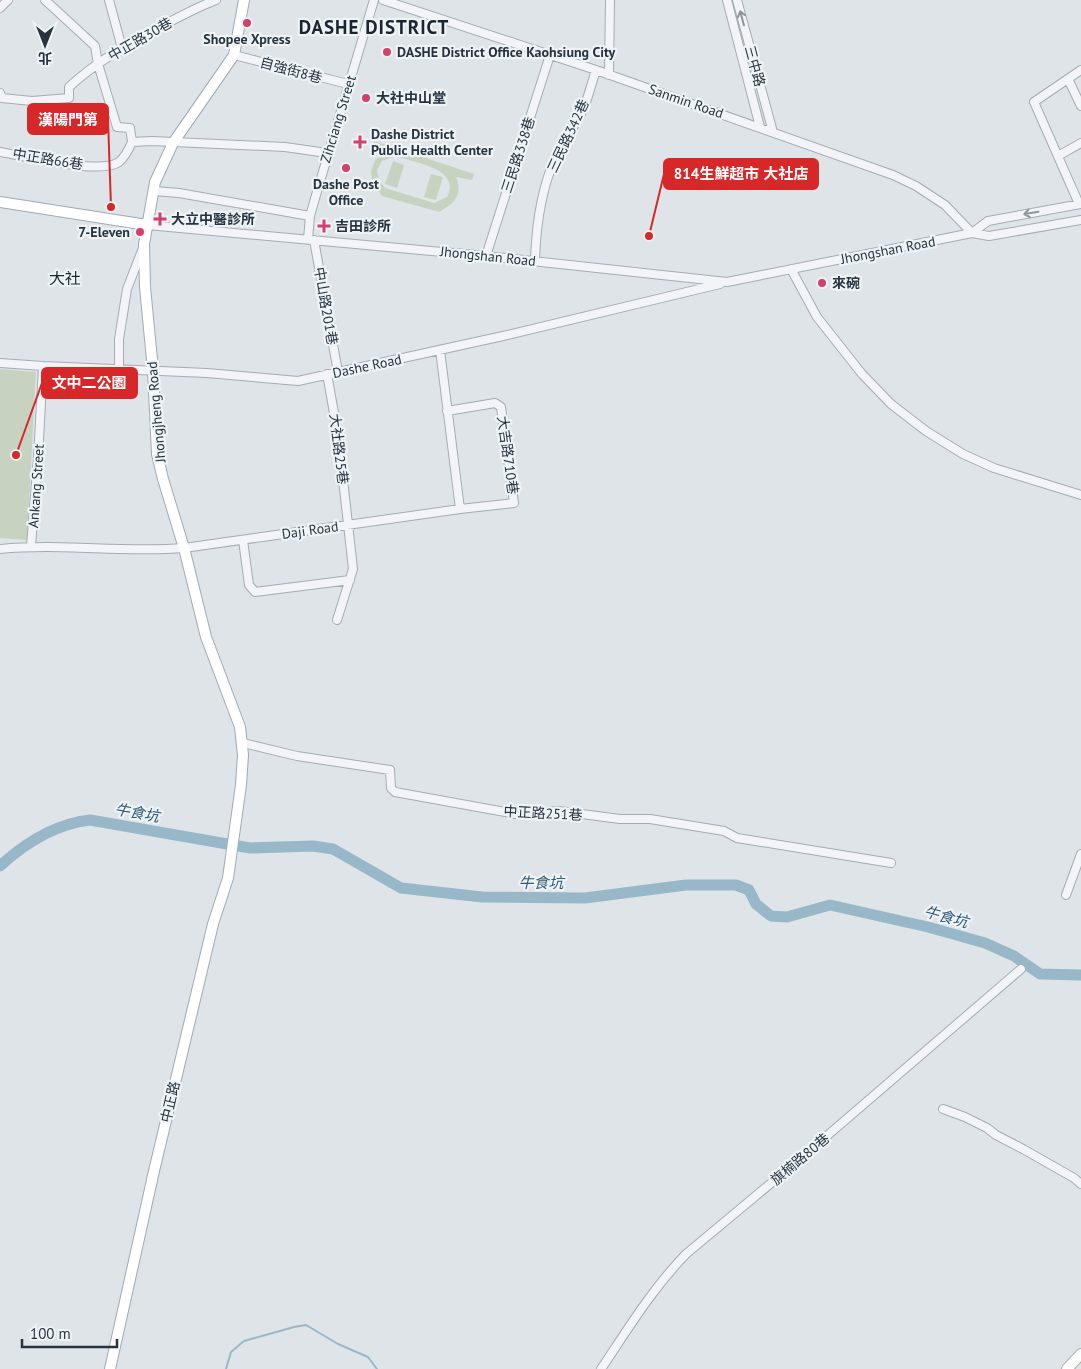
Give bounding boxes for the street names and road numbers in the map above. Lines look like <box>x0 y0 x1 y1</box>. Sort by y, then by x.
street label: 中正路30巷 <box>105 13 175 65</box>
street label: 三中路 <box>741 43 769 89</box>
street label: 自強街8巷 <box>258 53 324 87</box>
street label: Zihciang Street <box>316 73 360 165</box>
street label: Sanmin Road <box>646 80 726 122</box>
street label: 三民路342巷 <box>543 96 593 176</box>
street label: 三民路338巷 <box>497 115 539 195</box>
street label: 中正路66巷 <box>11 145 85 173</box>
street label: Jhongshan Road <box>838 232 937 268</box>
street label: Jhongshan Road <box>438 242 537 270</box>
street label: 中山路201巷 <box>310 266 342 346</box>
street label: Dashe Road <box>331 350 403 382</box>
street label: Jhongjheng Road <box>143 361 169 464</box>
street label: 大社路25巷 <box>326 413 352 485</box>
street label: 大吉路710巷 <box>494 415 522 495</box>
street label: Ankang Street <box>24 443 48 529</box>
street label: Daji Road <box>281 517 339 543</box>
street label: 中正路251巷 <box>503 802 583 824</box>
street label: 中正路 <box>157 1080 183 1124</box>
street label: 旗楠路80巷 <box>767 1129 833 1189</box>

